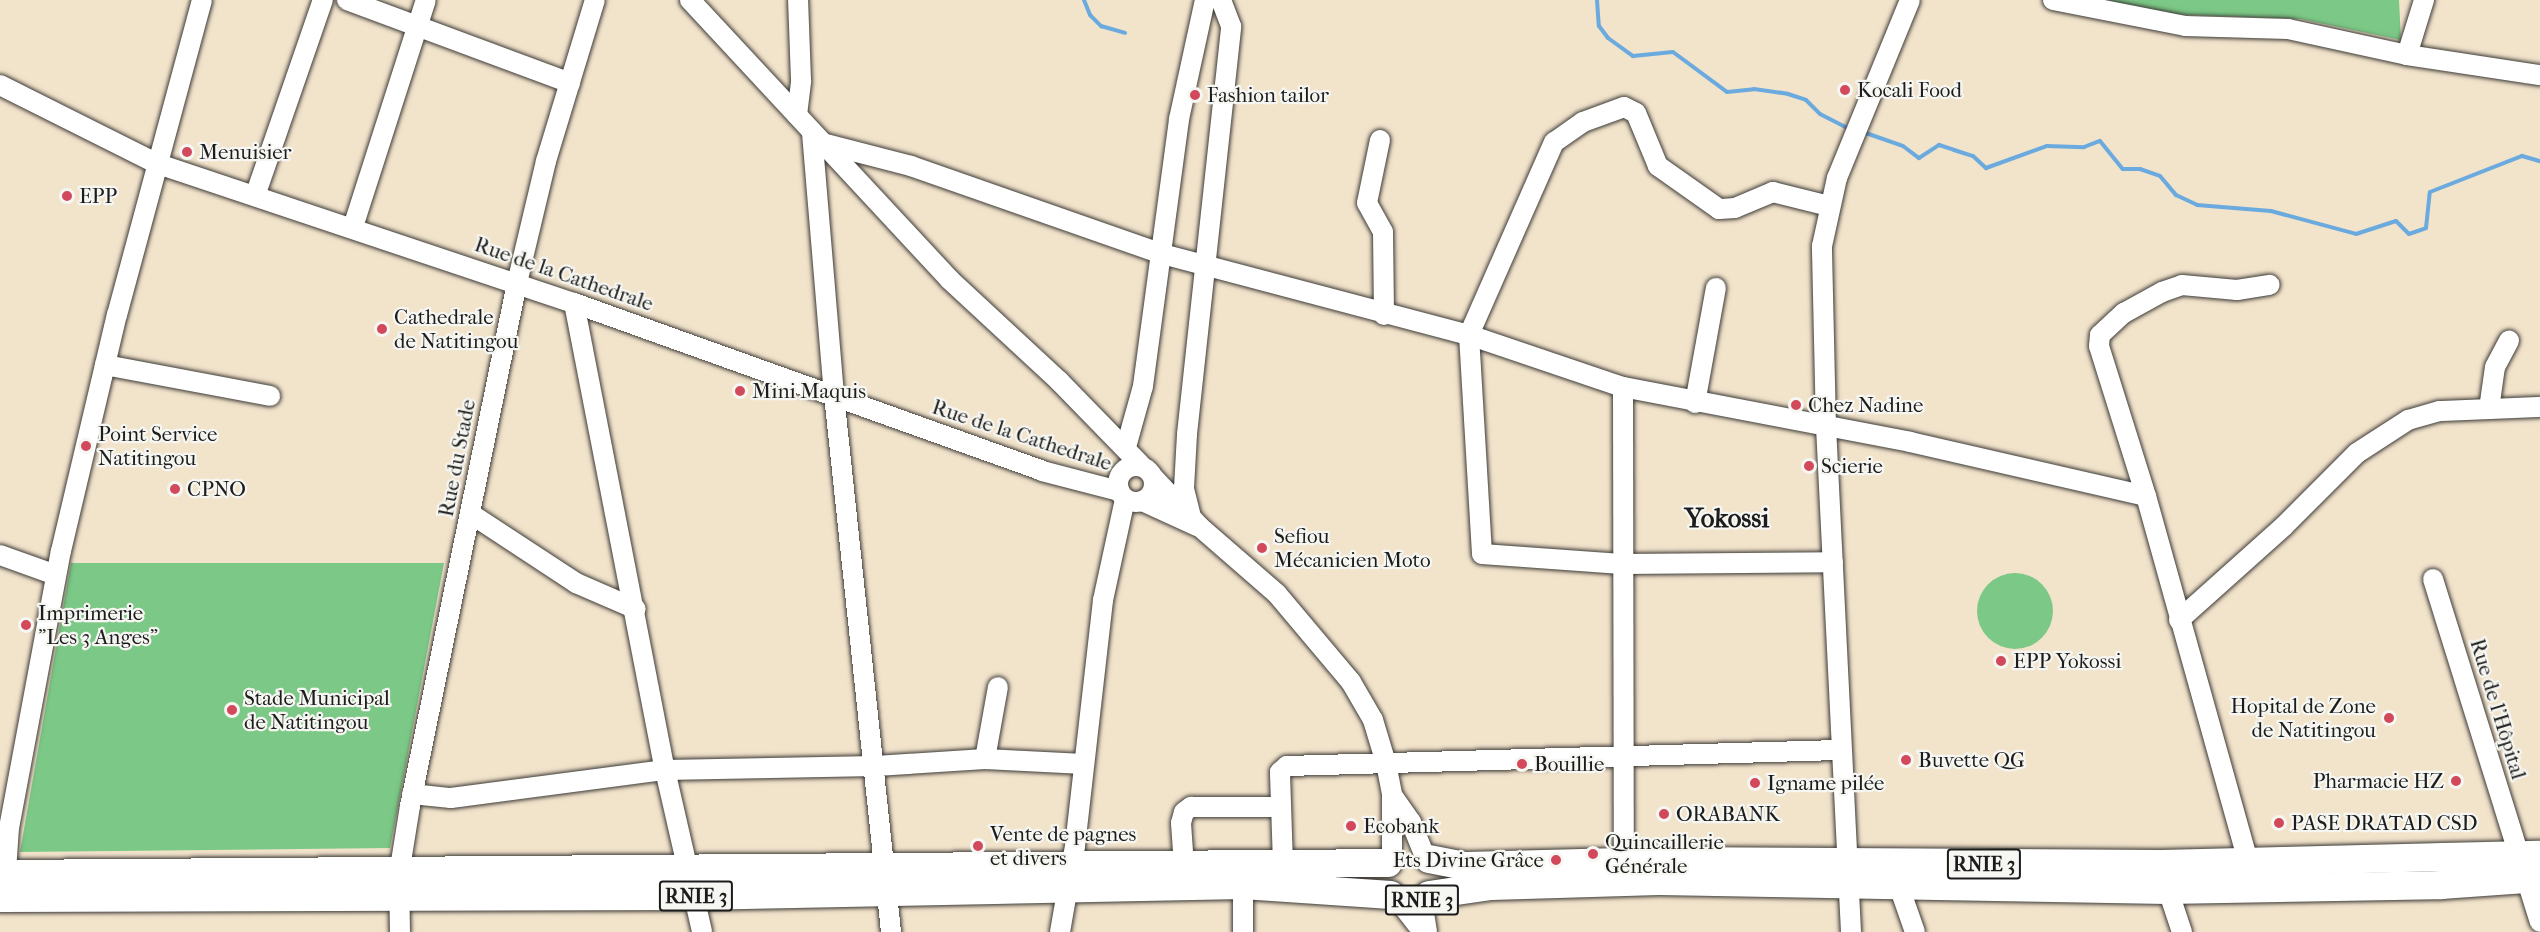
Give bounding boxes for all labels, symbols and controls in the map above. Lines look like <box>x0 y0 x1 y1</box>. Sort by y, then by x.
place label: Kocali Food <box>1857 77 1962 103</box>
place label: Fashion tailor <box>1207 82 1329 108</box>
marker: Kocali Food <box>1838 83 1852 97</box>
marker: Fashion tailor <box>1188 88 1202 102</box>
place label: Menuisier <box>199 139 292 165</box>
marker: Menuisier <box>180 145 194 159</box>
place label: EPP <box>79 183 117 209</box>
marker: EPP <box>60 189 74 203</box>
street label: Rue de la Cathedrale <box>471 232 657 316</box>
place label: Cathedrale de Natitingou <box>394 304 518 354</box>
marker: Cathedrale de Natitingou <box>375 322 389 336</box>
place label: Mini Maquis <box>752 378 866 404</box>
marker: Mini Maquis <box>733 384 747 398</box>
place label: Chez Nadine <box>1808 392 1923 418</box>
street label: Rue de la Cathedrale <box>929 394 1115 476</box>
street label: Rue du Stade <box>433 397 481 519</box>
marker: Chez Nadine <box>1789 398 1803 412</box>
place label: Point Service Natitingou <box>98 421 217 471</box>
marker: Point Service Natitingou <box>79 439 93 453</box>
place label: Scierie <box>1821 453 1883 479</box>
marker: Scierie <box>1802 459 1816 473</box>
place label: CPNO <box>187 476 246 502</box>
marker: CPNO <box>168 482 182 496</box>
district label: Yokossi <box>1685 503 1769 535</box>
place label: Sefiou Mécanicien Moto <box>1274 523 1431 573</box>
marker: Sefiou Mécanicien Moto <box>1255 541 1269 555</box>
place label: Imprimerie "Les 3 Anges" <box>38 600 158 650</box>
marker: Imprimerie "Les 3 Anges" <box>19 618 33 632</box>
street label: Rue de l'Hôpital <box>2465 636 2531 782</box>
place label: EPP Yokossi <box>2013 648 2121 674</box>
marker: EPP Yokossi <box>1994 654 2008 668</box>
place label: Stade Municipal de Natitingou <box>244 685 390 735</box>
place label: Hopital de Zone de Natitingou <box>2231 693 2376 743</box>
marker: Stade Municipal de Natitingou <box>225 703 239 717</box>
marker: Hopital de Zone de Natitingou <box>2380 709 2398 727</box>
place label: Buvette QG <box>1918 747 2025 773</box>
place label: Bouillie <box>1534 751 1604 777</box>
marker: Buvette QG <box>1899 753 1913 767</box>
marker: Bouillie <box>1515 757 1529 771</box>
place label: Pharmacie HZ <box>2313 768 2444 794</box>
place label: Igname pilée <box>1767 770 1884 796</box>
marker: Pharmacie HZ <box>2449 774 2463 788</box>
marker: Igname pilée <box>1748 776 1762 790</box>
place label: ORABANK <box>1676 801 1780 827</box>
marker: ORABANK <box>1657 807 1671 821</box>
place label: PASE DRATAD CSD <box>2291 810 2478 836</box>
place label: Ecobank <box>1363 813 1439 839</box>
marker: PASE DRATAD CSD <box>2272 816 2286 830</box>
marker: Ecobank <box>1344 819 1358 833</box>
place label: Vente de pagnes et divers <box>990 821 1136 871</box>
place label: Quincaillerie Générale <box>1605 829 1724 879</box>
marker: Vente de pagnes et divers <box>971 839 985 853</box>
place label: Ets Divine Grâce <box>1393 847 1544 873</box>
marker: Quincaillerie Générale <box>1586 847 1600 861</box>
road number: RNIE 3 <box>1946 847 2022 881</box>
marker: Ets Divine Grâce <box>1549 853 1563 867</box>
road number: RNIE 3 <box>658 879 734 913</box>
road number: RNIE 3 <box>1384 883 1460 917</box>

